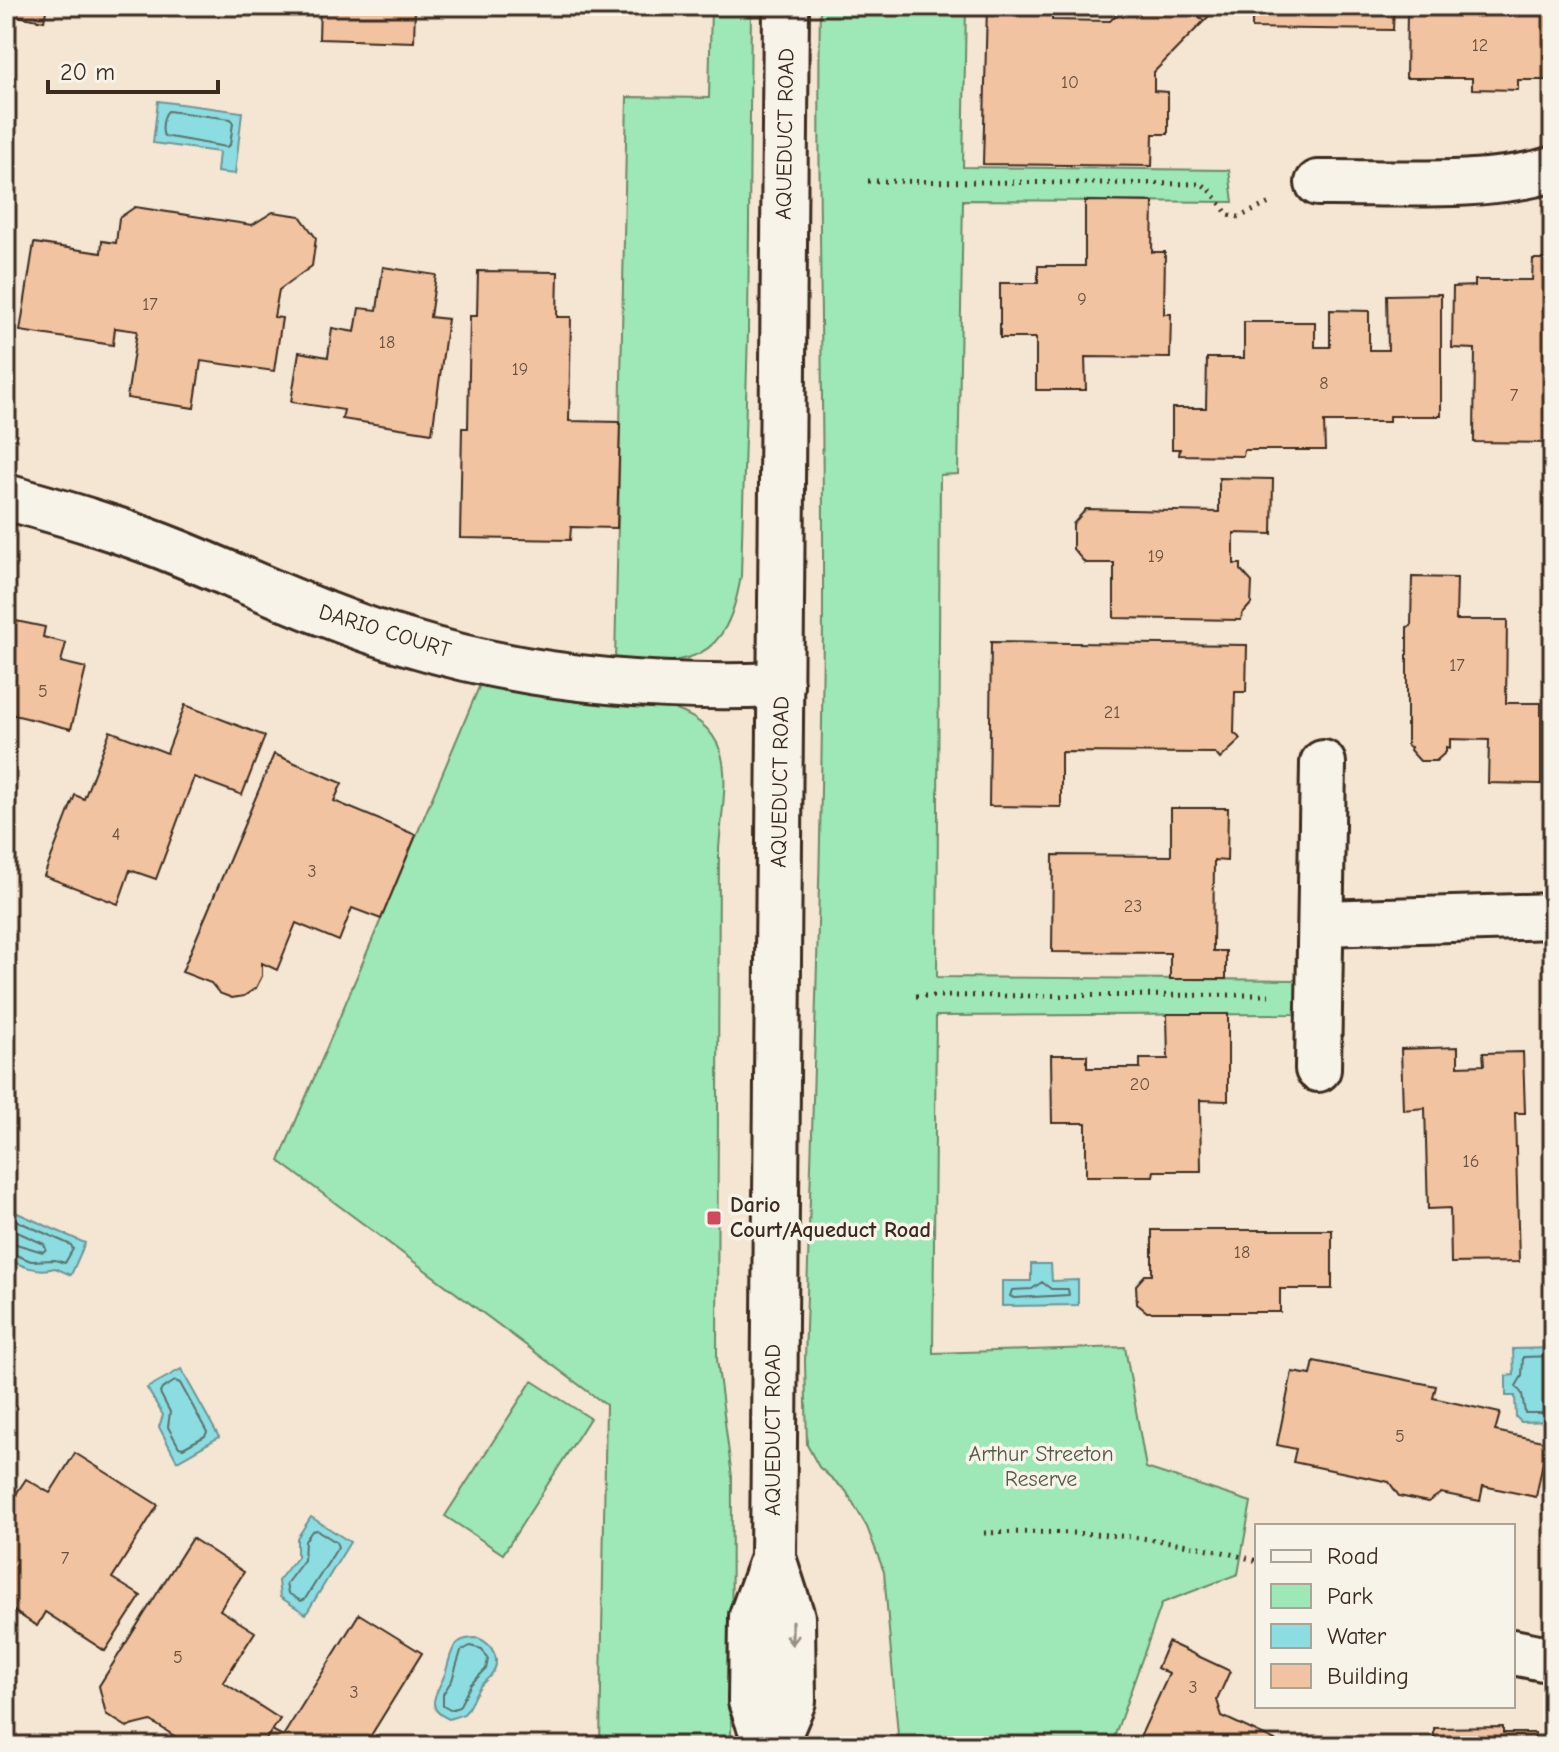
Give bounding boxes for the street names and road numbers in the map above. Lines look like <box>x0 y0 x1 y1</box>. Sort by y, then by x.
street label: AQUEDUCT ROAD <box>771 48 799 220</box>
street label: DARIO COURT <box>316 599 455 664</box>
street label: AQUEDUCT ROAD <box>766 696 794 868</box>
street label: AQUEDUCT ROAD <box>760 1344 786 1516</box>

